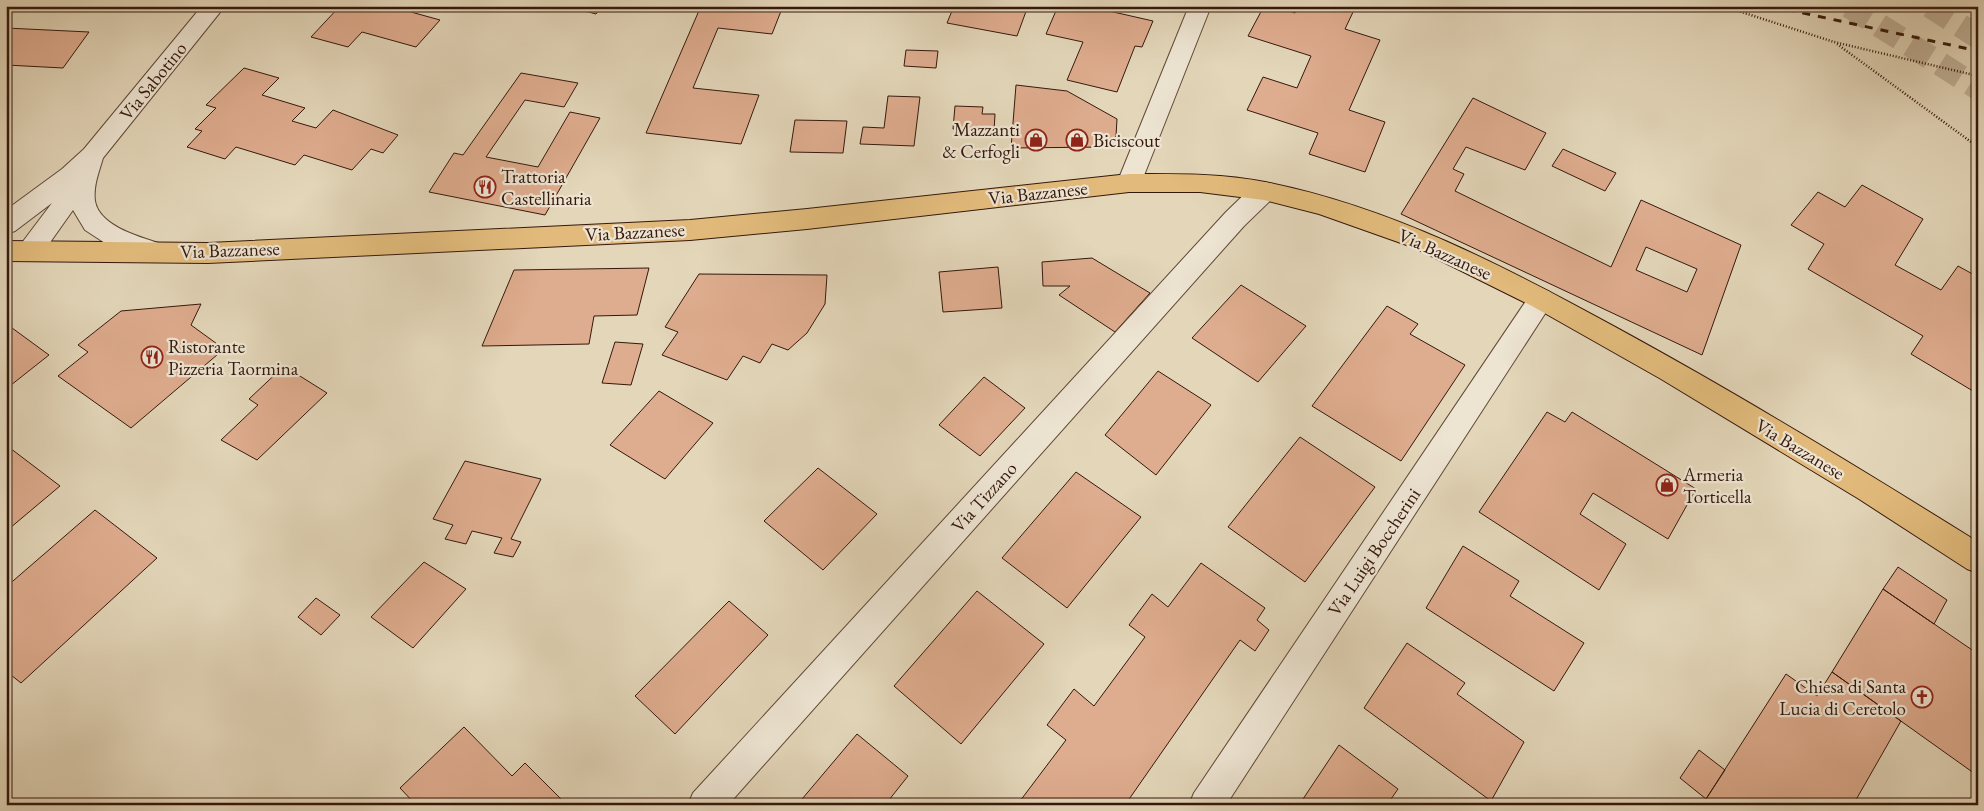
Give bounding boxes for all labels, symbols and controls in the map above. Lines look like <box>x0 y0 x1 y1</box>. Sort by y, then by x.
street label: Via Sabotino <box>114 37 192 125</box>
place label: Mazzanti & Cerfogli <box>942 117 1020 164</box>
shop icon: Mazzanti & Cerfogli <box>1024 128 1048 152</box>
shop icon: Biciscout <box>1065 128 1089 152</box>
place label: Biciscout <box>1093 128 1160 153</box>
place label: Trattoria Castellinaria <box>501 164 592 211</box>
restaurant icon: Trattoria Castellinaria <box>473 175 497 199</box>
street label: Via Bazzanese <box>987 175 1089 211</box>
street label: Via Bazzanese <box>585 217 685 247</box>
street label: Via Bazzanese <box>1394 222 1496 286</box>
street label: Via Bazzanese <box>180 236 280 264</box>
place label: Ristorante Pizzeria Taormina <box>168 334 299 381</box>
restaurant icon: Ristorante Pizzeria Taormina <box>140 345 164 369</box>
street label: Via Bazzanese <box>1751 413 1849 485</box>
street label: Via Tizzano <box>946 456 1022 538</box>
place label: Armeria Torticella <box>1682 462 1752 509</box>
shop icon: Armeria Torticella <box>1655 473 1679 497</box>
street label: Via Luigi Boccherini <box>1322 483 1426 621</box>
place label: Chiesa di Santa Lucia di Ceretolo <box>1779 674 1906 721</box>
church icon: Chiesa di Santa Lucia di Ceretolo <box>1910 685 1934 709</box>

